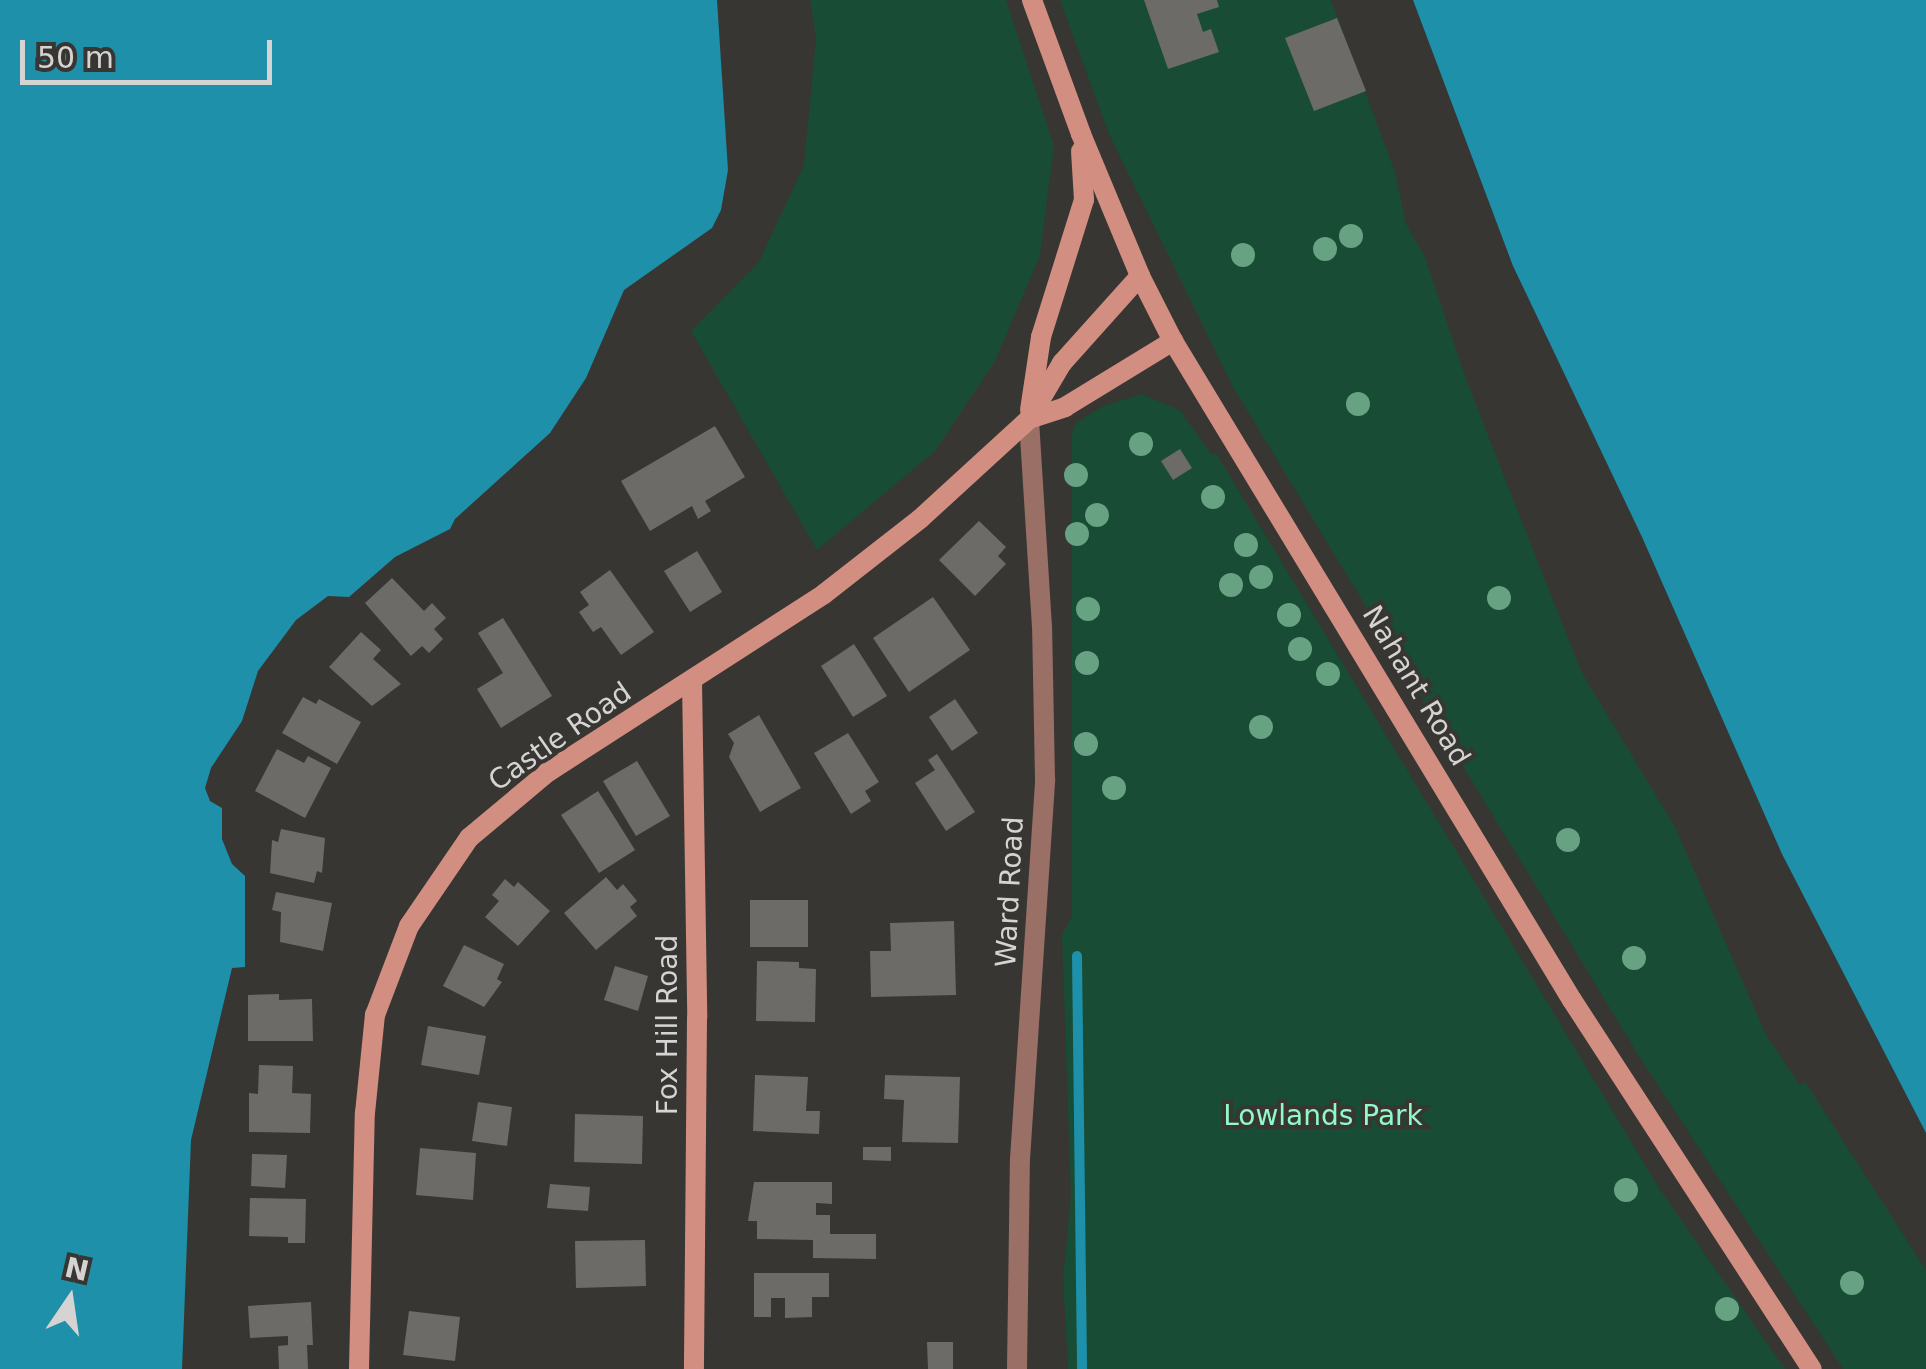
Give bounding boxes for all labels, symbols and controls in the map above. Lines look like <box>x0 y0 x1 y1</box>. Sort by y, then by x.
scale bar <box>25 20 278 82</box>
text: 50 m <box>37 40 114 75</box>
street label: Nahant Road <box>1355 600 1477 772</box>
street label: Castle Road <box>482 676 638 798</box>
street label: Ward Road <box>989 816 1031 968</box>
street label: Fox Hill Road <box>651 935 685 1115</box>
park label: Lowlands Park <box>1223 1099 1423 1133</box>
north arrow <box>20 1249 120 1349</box>
text: N <box>62 1251 92 1288</box>

